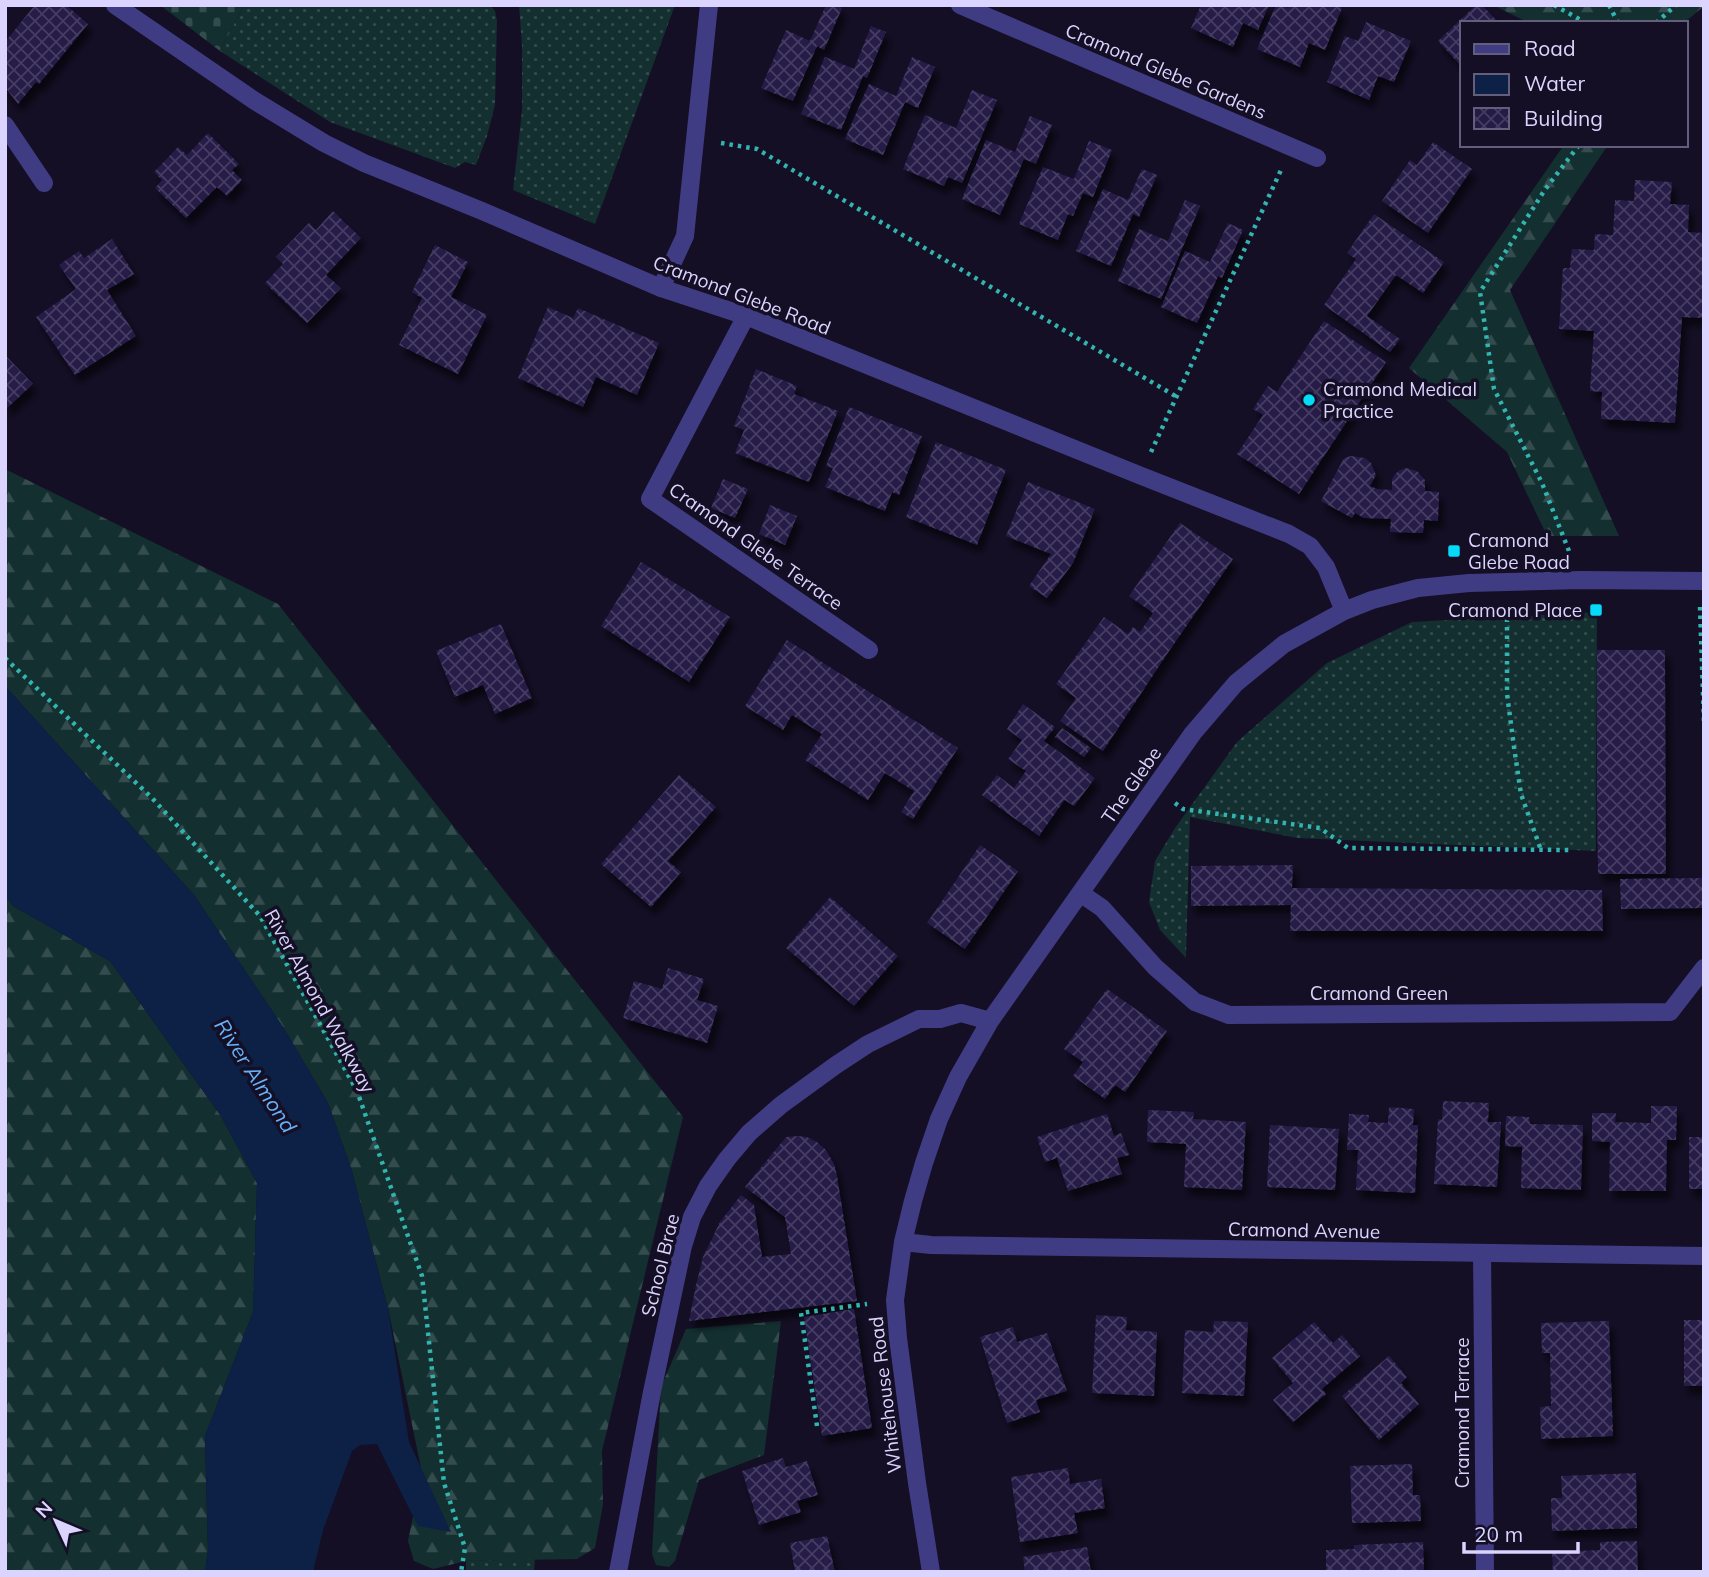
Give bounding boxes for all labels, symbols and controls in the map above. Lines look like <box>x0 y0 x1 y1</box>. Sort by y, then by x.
street label: Cramond Glebe Gardens <box>1062 18 1270 124</box>
legend <box>1460 21 1688 147</box>
text: Road <box>1524 35 1575 61</box>
text: Water <box>1524 70 1585 96</box>
text: Building <box>1524 105 1603 131</box>
street label: Cramond Glebe Road <box>650 250 834 340</box>
place label: Cramond Medical Practice <box>1323 377 1477 423</box>
marker: Cramond Medical Practice <box>1301 392 1317 408</box>
street label: Cramond Glebe Terrace <box>664 477 848 615</box>
place label: Cramond Glebe Road <box>1468 528 1570 574</box>
marker: Cramond Glebe Road <box>1446 543 1462 559</box>
place label: Cramond Place <box>1448 598 1582 622</box>
marker: Cramond Place <box>1588 602 1604 618</box>
street label: The Glebe <box>1096 742 1166 828</box>
street label: River Almond Walkway <box>259 905 381 1097</box>
street label: Cramond Green <box>1310 981 1448 1005</box>
water label: River Almond <box>209 1014 303 1138</box>
street label: School Brae <box>636 1211 684 1319</box>
street label: Cramond Avenue <box>1228 1217 1380 1243</box>
street label: Whitehouse Road <box>863 1315 907 1475</box>
street label: Cramond Terrace <box>1450 1337 1474 1489</box>
north arrow <box>21 1486 91 1556</box>
text: N <box>30 1496 57 1523</box>
scale bar <box>1464 1510 1578 1554</box>
text: 20 m <box>1474 1521 1523 1547</box>

